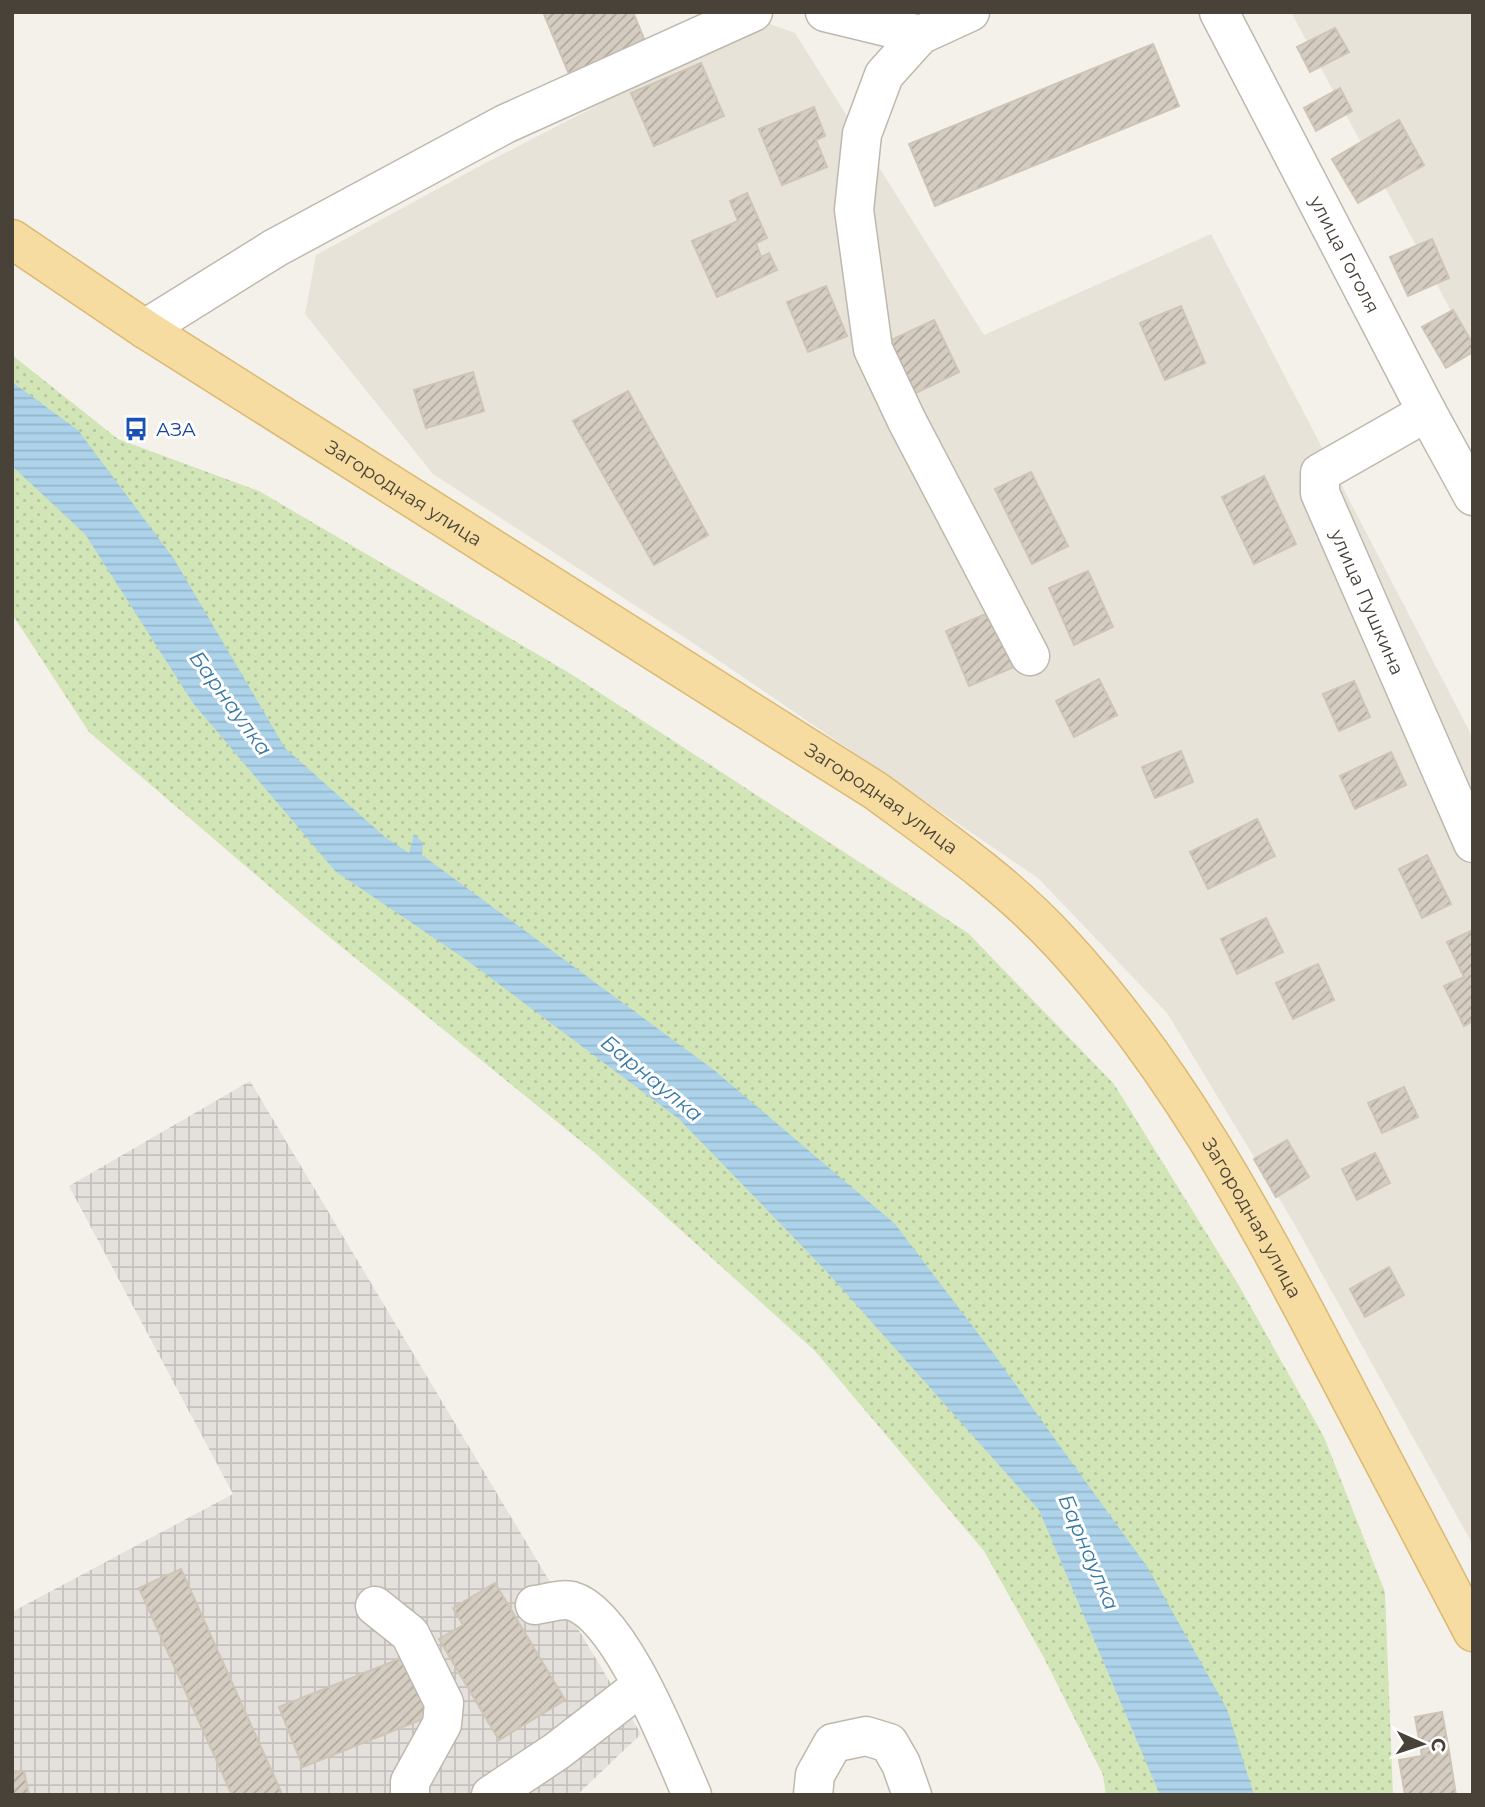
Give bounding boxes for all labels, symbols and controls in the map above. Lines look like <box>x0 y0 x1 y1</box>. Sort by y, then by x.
street label: улица Гоголя <box>1304 191 1385 317</box>
bus stop icon: АЗА <box>122 415 150 443</box>
place label: АЗА <box>156 418 196 441</box>
street label: Загородная улица <box>321 435 487 551</box>
street label: улица Пушкина <box>1325 525 1409 678</box>
water label: Барнаулка <box>185 646 277 760</box>
street label: Загородная улица <box>801 738 963 859</box>
water label: Барнаулка <box>596 1029 708 1127</box>
street label: Загородная улица <box>1198 1133 1307 1302</box>
water label: Барнаулка <box>1053 1490 1125 1614</box>
north arrow <box>1387 1709 1457 1779</box>
text: С <box>1427 1737 1450 1753</box>

